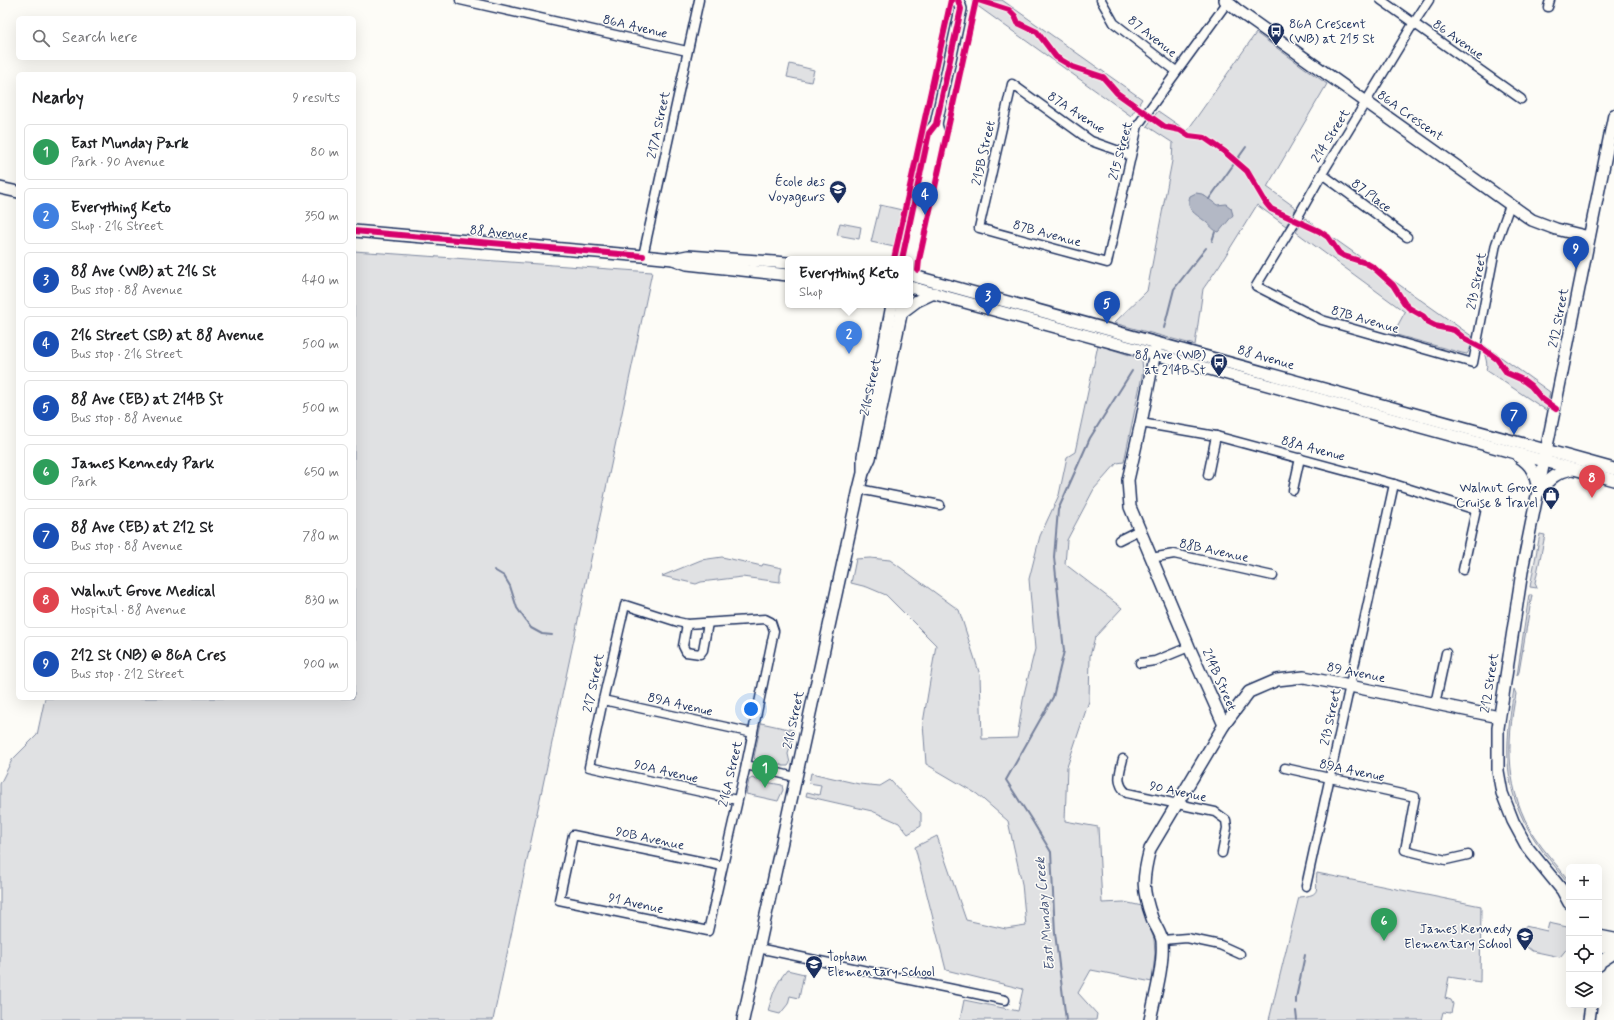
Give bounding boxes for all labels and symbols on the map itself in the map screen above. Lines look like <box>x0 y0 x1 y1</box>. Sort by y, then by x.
street label: 86A Avenue <box>601 11 669 43</box>
street label: 87 Avenue <box>1124 12 1180 62</box>
place label: 86A Crescent (WB) at 215 St <box>1289 16 1375 48</box>
street label: 86 Avenue <box>1429 16 1487 64</box>
bus stop icon: 86A Crescent (WB) at 215 St <box>1266 21 1286 46</box>
street label: 86A Crescent <box>1374 87 1446 145</box>
street label: 87A Avenue <box>1044 88 1108 138</box>
street label: 217A Street <box>644 89 675 160</box>
street label: 214 Street <box>1308 106 1354 166</box>
street label: 215B Street <box>968 119 1000 187</box>
street label: 215 Street <box>1105 120 1137 182</box>
place label: École des Voyageurs <box>768 173 825 207</box>
street label: 87 Place <box>1348 175 1395 217</box>
school or university icon: École des Voyageurs <box>828 179 848 204</box>
pin: 4 <box>912 182 938 215</box>
street label: 87B Avenue <box>1011 217 1083 251</box>
street label: 88 Avenue <box>469 222 529 244</box>
pin: 9 <box>1563 236 1589 269</box>
street label: 213 Street <box>1463 251 1491 311</box>
pin: 3 <box>975 283 1001 316</box>
street label: 212 Street <box>1545 286 1573 349</box>
pin: 5 <box>1094 291 1120 324</box>
street label: 87B Avenue <box>1329 302 1401 338</box>
pin: 2 <box>836 321 862 354</box>
street label: 88 Avenue <box>1235 342 1297 374</box>
place label: 88 Ave (WB) at 214B St <box>1135 347 1206 379</box>
bus stop icon: 88 Ave (WB) at 214B St <box>1209 352 1229 377</box>
street label: 216 Street <box>857 356 886 418</box>
pin: 7 <box>1501 402 1527 435</box>
street label: 88A Avenue <box>1279 432 1347 466</box>
pin: 8 <box>1579 465 1605 498</box>
place label: Walnut Grove Cruise & Travel <box>1456 480 1538 512</box>
shop icon: Walnut Grove Cruise & Travel <box>1541 485 1561 510</box>
street label: 88B Avenue <box>1178 535 1250 567</box>
street label: 214B Street <box>1198 646 1240 714</box>
street label: 212 Street <box>1477 651 1503 714</box>
street label: 217 Street <box>579 652 609 714</box>
street label: 89 Avenue <box>1325 659 1387 687</box>
street label: 213 Street <box>1317 687 1345 747</box>
street label: 89A Avenue <box>646 689 714 721</box>
street label: 216 Street <box>780 689 809 751</box>
your location <box>741 699 761 719</box>
street label: 216A Street <box>715 739 747 809</box>
pin: 1 <box>752 755 778 788</box>
street label: 90A Avenue <box>632 756 700 788</box>
street label: 89A Avenue <box>1318 756 1386 786</box>
street label: 90 Avenue <box>1148 778 1208 806</box>
street label: 90B Avenue <box>614 823 686 855</box>
water label: East Munday Creek <box>1031 856 1059 971</box>
street label: 91 Avenue <box>607 890 665 918</box>
pin: 6 <box>1371 908 1397 941</box>
place label: James Kennedy Elementary School <box>1404 921 1512 953</box>
school or university icon: James Kennedy Elementary School <box>1515 926 1535 951</box>
place label: Topham Elementary School <box>827 949 935 981</box>
school or university icon: Topham Elementary School <box>804 954 824 979</box>

